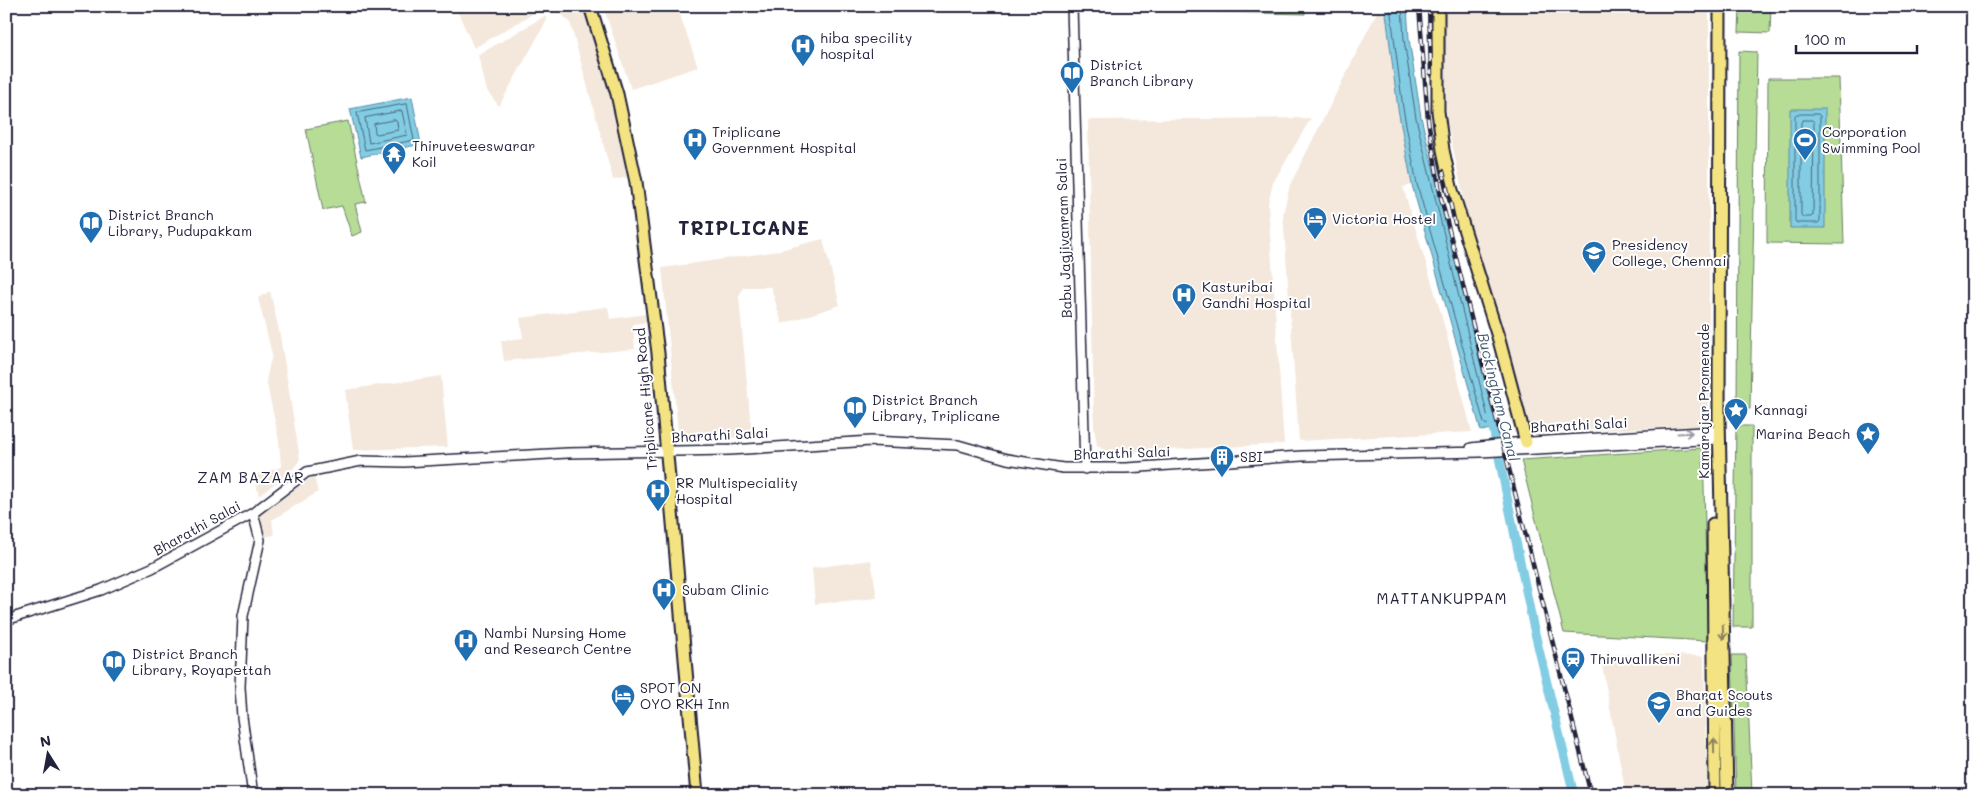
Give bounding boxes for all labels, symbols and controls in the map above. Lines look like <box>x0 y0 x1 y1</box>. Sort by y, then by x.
scale bar <box>1796 22 1918 54</box>
place label: hiba specility hospital <box>820 28 912 63</box>
text: 100 m <box>1804 29 1846 49</box>
hospital icon: hiba specility hospital <box>790 33 816 67</box>
place label: District Branch Library <box>1090 55 1193 90</box>
library icon: District Branch Library <box>1059 60 1085 94</box>
place label: Triplicane Government Hospital <box>712 122 856 157</box>
place label: Corporation Swimming Pool <box>1822 122 1921 157</box>
hospital icon: Triplicane Government Hospital <box>682 127 708 161</box>
sports icon: Corporation Swimming Pool <box>1792 127 1818 161</box>
place label: Thiruveteeswarar Koil <box>412 136 535 171</box>
temple icon: Thiruveteeswarar Koil <box>381 141 407 175</box>
street label: Babu Jagjivanram Salai <box>1051 158 1076 318</box>
place label: District Branch Library, Pudupakkam <box>108 205 252 240</box>
hotel icon: Victoria Hostel <box>1302 206 1328 240</box>
place label: Victoria Hostel <box>1332 209 1436 228</box>
library icon: District Branch Library, Pudupakkam <box>78 210 104 244</box>
district label: TRIPLICANE <box>678 215 810 240</box>
place label: Presidency College, Chennai <box>1612 235 1727 270</box>
school or university icon: Presidency College, Chennai <box>1581 240 1607 274</box>
place label: Kasturibai Gandhi Hospital <box>1202 277 1311 312</box>
hospital icon: Kasturibai Gandhi Hospital <box>1171 282 1197 316</box>
street label: Kamarajar Promenade <box>1694 323 1713 479</box>
street label: Triplicane High Road <box>630 327 661 471</box>
water label: Buckingham Canal <box>1473 330 1525 463</box>
place label: District Branch Library, Triplicane <box>872 390 1000 425</box>
library icon: District Branch Library, Triplicane <box>842 395 868 429</box>
place icon: Kannagi <box>1723 397 1749 431</box>
place label: Kannagi <box>1754 400 1808 419</box>
street label: Bharathi Salai <box>1530 412 1628 437</box>
place icon: Marina Beach <box>1855 421 1881 455</box>
street label: Bharathi Salai <box>671 422 769 447</box>
place label: Marina Beach <box>1756 424 1850 443</box>
one-way arrow <box>1676 428 1692 437</box>
street label: Bharathi Salai <box>1073 441 1171 464</box>
building icon: SBI <box>1209 444 1235 478</box>
place label: SBI <box>1240 447 1263 466</box>
district label: ZAM BAZAAR <box>197 467 305 487</box>
place label: RR Multispeciality Hospital <box>676 473 798 508</box>
hospital icon: RR Multispeciality Hospital <box>645 478 671 512</box>
street label: Bharathi Salai <box>150 496 244 559</box>
hospital icon: Subam Clinic <box>651 577 677 611</box>
place label: Subam Clinic <box>682 580 769 599</box>
district label: MATTANKUPPAM <box>1376 588 1508 608</box>
place label: Nambi Nursing Home and Research Centre <box>484 623 632 658</box>
one-way arrow <box>1718 624 1727 640</box>
hospital icon: Nambi Nursing Home and Research Centre <box>453 628 479 662</box>
place label: District Branch Library, Royapettah <box>132 644 271 679</box>
station icon: Thiruvallikeni <box>1560 646 1586 680</box>
library icon: District Branch Library, Royapettah <box>101 649 127 683</box>
place label: Thiruvallikeni <box>1590 649 1680 668</box>
place label: SPOT ON OYO RKH Inn <box>640 678 729 713</box>
hotel icon: SPOT ON OYO RKH Inn <box>610 683 636 717</box>
place label: Bharat Scouts and Guides <box>1676 685 1773 720</box>
school or university icon: Bharat Scouts and Guides <box>1646 690 1672 724</box>
north arrow <box>22 728 72 778</box>
text: N <box>38 730 52 751</box>
one-way arrow <box>1709 738 1719 754</box>

